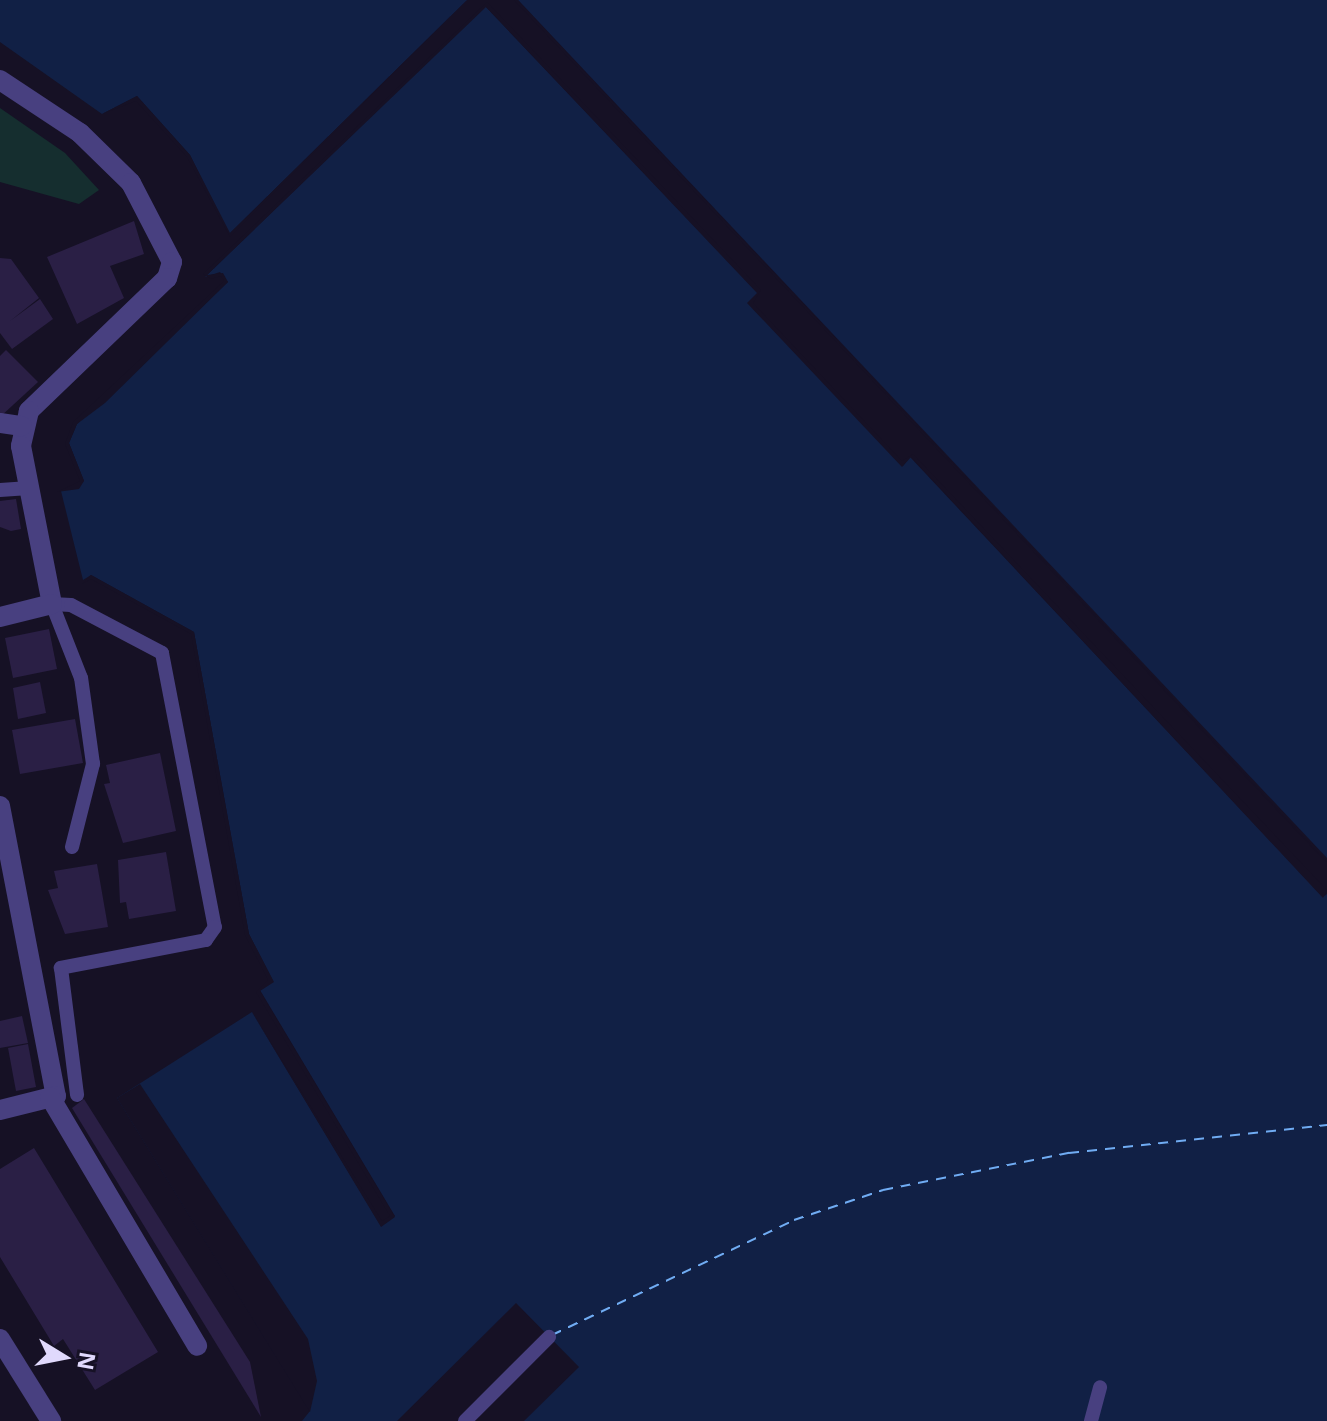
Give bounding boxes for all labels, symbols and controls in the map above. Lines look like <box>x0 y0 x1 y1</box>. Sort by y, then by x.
north arrow <box>24 1317 104 1397</box>
text: N <box>71 1350 104 1373</box>

